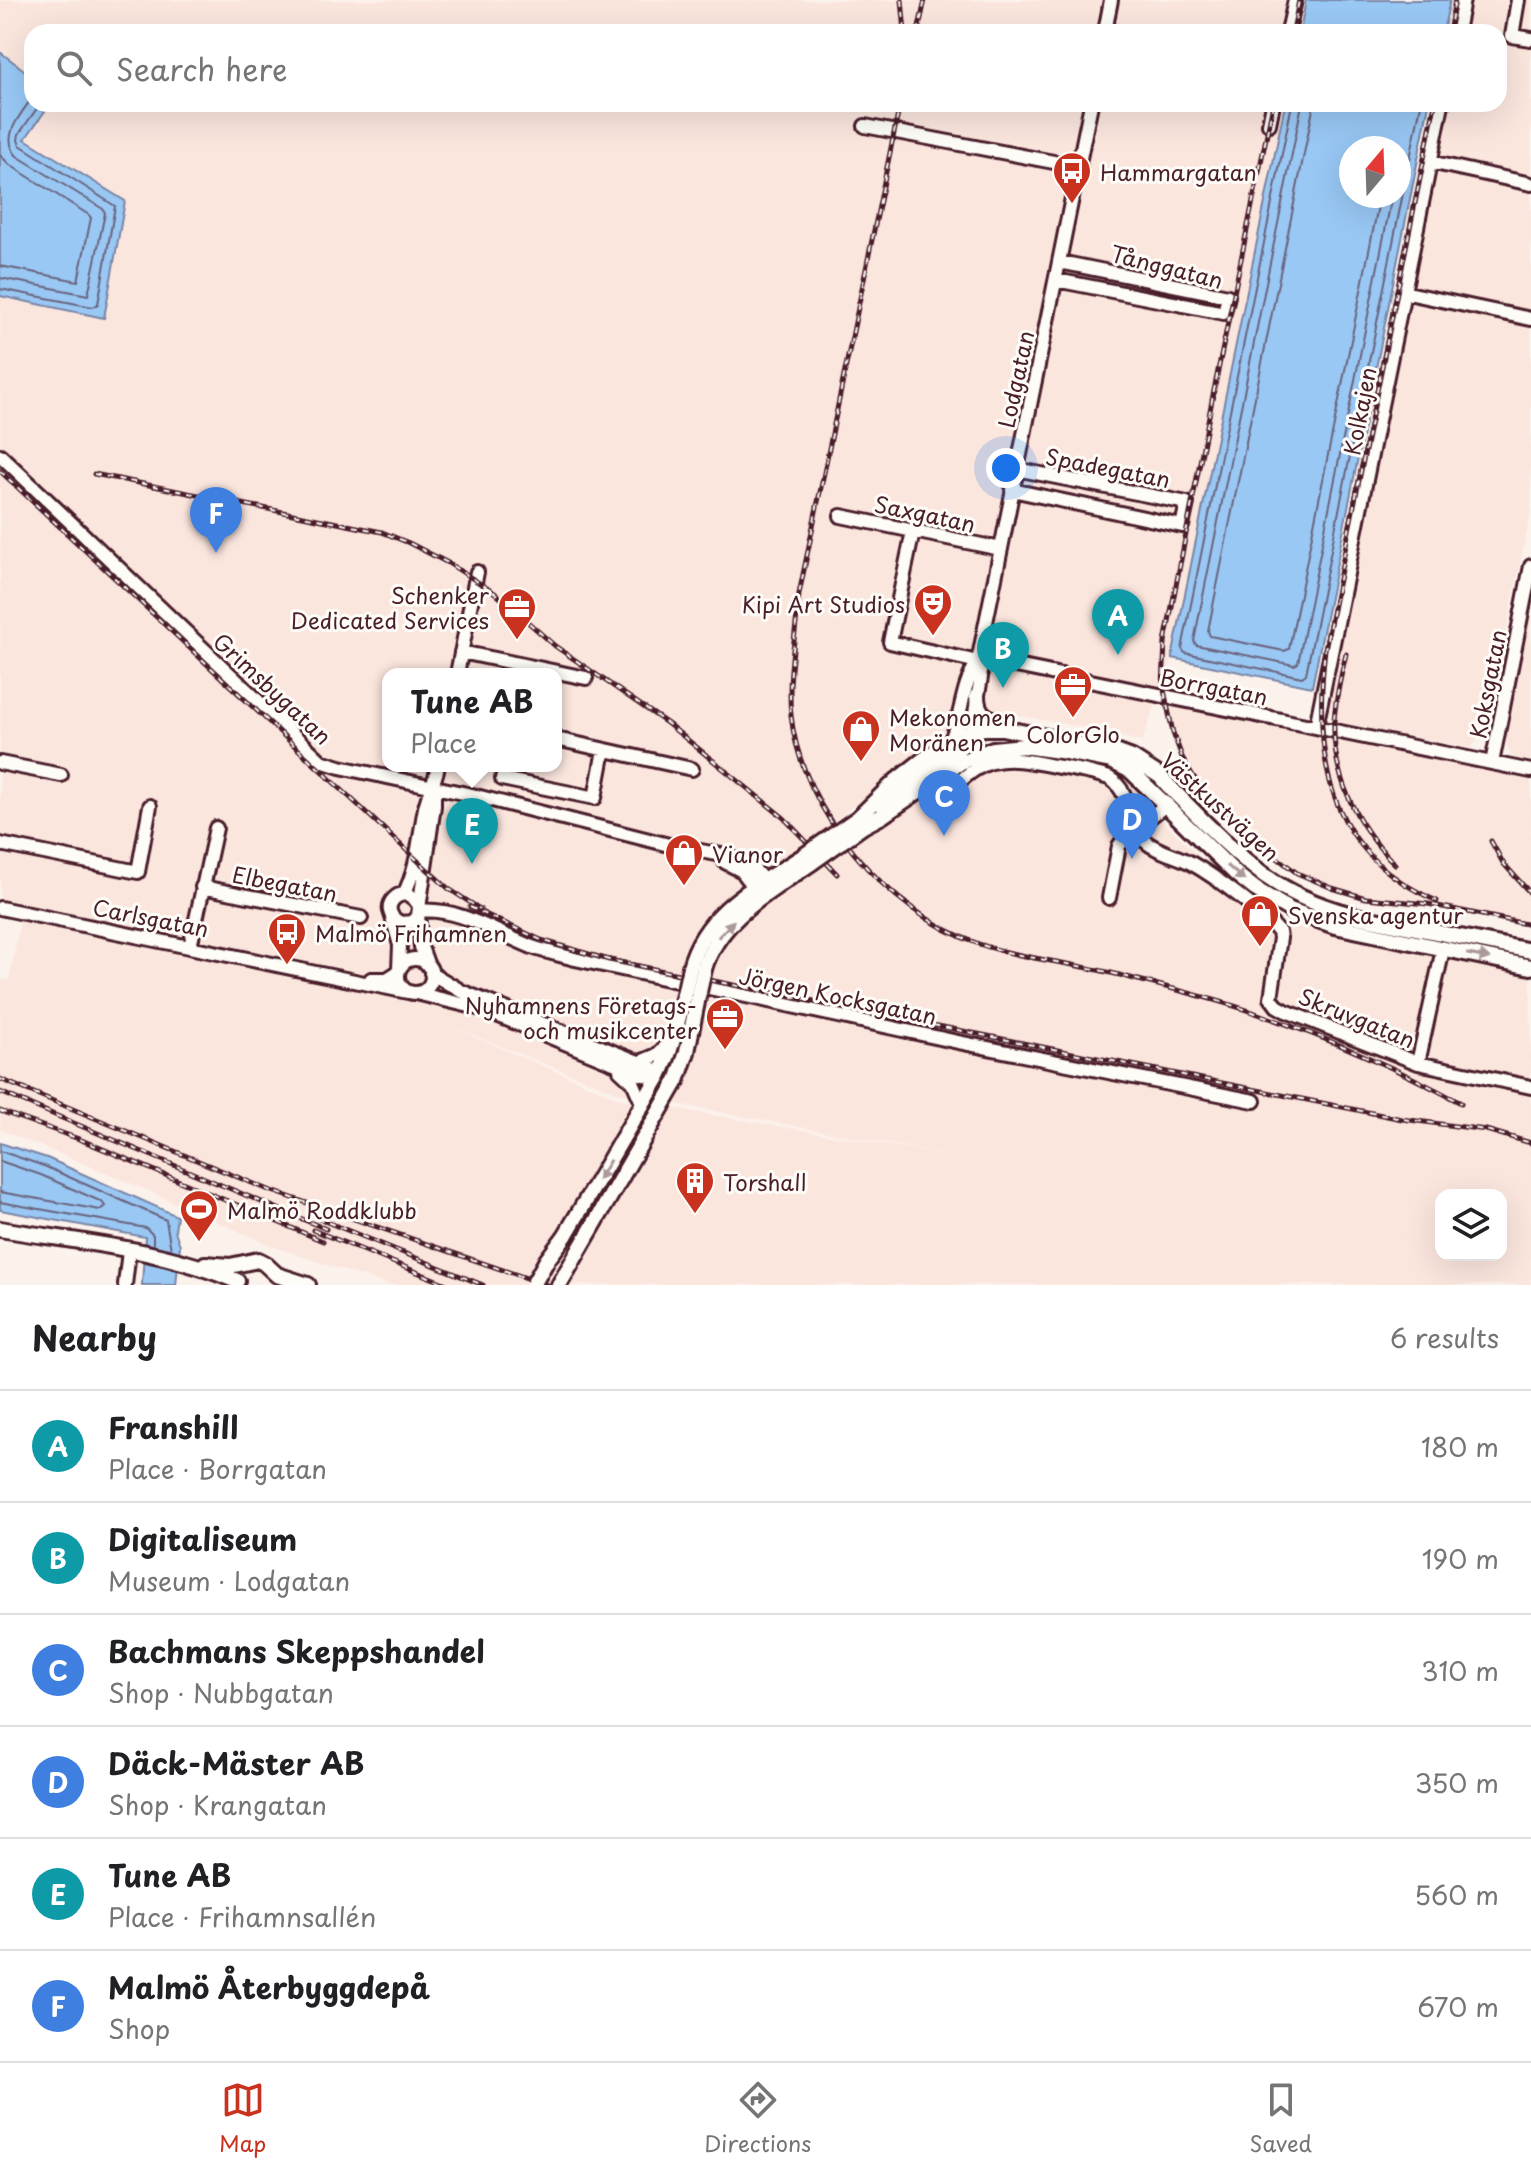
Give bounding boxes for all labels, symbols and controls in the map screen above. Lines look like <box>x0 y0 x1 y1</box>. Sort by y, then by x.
search box <box>24 24 1507 112</box>
icon: search <box>52 46 96 90</box>
text: Search here <box>116 46 288 91</box>
north arrow <box>1339 136 1411 208</box>
bus stop icon: Hammargatan <box>1051 150 1093 205</box>
place label: Hammargatan <box>1100 155 1257 188</box>
street label: Tånggatan <box>1107 236 1227 296</box>
street label: Lodgatan <box>989 327 1041 431</box>
street label: Kolkajen <box>1334 364 1384 458</box>
street label: Spadegatan <box>1043 439 1173 495</box>
your location <box>986 448 1026 488</box>
street label: Saxgatan <box>871 486 979 540</box>
pin: F <box>190 487 242 553</box>
place label: Schenker Dedicated Services <box>291 578 490 636</box>
theatre icon: Kipi Art Studios <box>912 582 954 637</box>
office icon: Schenker Dedicated Services <box>496 586 538 641</box>
place label: Kipi Art Studios <box>741 587 905 620</box>
pin: A <box>1092 589 1144 655</box>
pin: B <box>977 622 1029 688</box>
street label: Grimsbygatan <box>206 624 340 752</box>
street label: Koksgatan <box>1460 627 1514 741</box>
street label: Borrgatan <box>1157 659 1271 713</box>
office icon: ColorGlo <box>1052 664 1094 719</box>
popup <box>382 668 562 772</box>
text: Tune AB <box>410 678 534 723</box>
place label: Mekonomen Moränen <box>889 700 1016 758</box>
shop icon: Mekonomen Moränen <box>840 708 882 763</box>
place label: ColorGlo <box>1026 717 1120 750</box>
text: Place <box>410 723 477 762</box>
street label: Västkustvägen <box>1154 744 1288 868</box>
pin: C <box>918 770 970 836</box>
pin: D <box>1106 793 1158 859</box>
pin: E <box>446 798 498 864</box>
shop icon: Vianor <box>663 832 705 887</box>
place label: Vianor <box>712 837 784 870</box>
street label: Elbegatan <box>230 857 340 909</box>
one-way arrow <box>1226 864 1246 881</box>
street label: Carlsgatan <box>90 890 212 944</box>
shop icon: Svenska agentur <box>1239 893 1281 948</box>
place label: Svenska agentur <box>1288 898 1464 931</box>
bus stop icon: Malmö Frihamnen <box>266 911 308 966</box>
place label: Malmö Frihamnen <box>315 916 507 949</box>
one-way arrow <box>717 920 735 939</box>
one-way arrow <box>1466 951 1491 963</box>
street label: Jörgen Kocksgatan <box>736 958 940 1032</box>
street label: Skruvgatan <box>1294 979 1420 1055</box>
place label: Nyhamnens Företags- och musikcenter <box>465 988 698 1046</box>
office icon: Nyhamnens Företags- och musikcenter <box>704 996 746 1051</box>
one-way arrow <box>597 1159 611 1181</box>
building icon: Torshall <box>674 1160 716 1215</box>
place label: Torshall <box>723 1165 806 1198</box>
sports icon: Malmö Roddklubb <box>178 1188 220 1243</box>
map controls <box>1435 1189 1507 1261</box>
button: layers <box>1435 1189 1507 1261</box>
place label: Malmö Roddklubb <box>227 1193 417 1226</box>
text: Nearby <box>32 1311 157 1363</box>
text: 6 results <box>1390 1318 1499 1357</box>
text: Franshill <box>108 1404 238 1449</box>
text: A <box>48 1427 68 1466</box>
text: 180 m <box>1421 1427 1499 1466</box>
text: Place · Borrgatan <box>108 1449 327 1488</box>
text: Digitaliseum <box>108 1516 297 1561</box>
text: B <box>49 1539 67 1578</box>
text: 190 m <box>1422 1539 1499 1578</box>
text: Museum · Lodgatan <box>108 1561 350 1600</box>
text: Bachmans Skeppshandel <box>108 1628 485 1673</box>
text: C <box>48 1651 68 1690</box>
text: 310 m <box>1421 1651 1499 1690</box>
text: Shop · Nubbgatan <box>108 1673 334 1712</box>
text: Däck-Mäster AB <box>108 1740 365 1785</box>
text: D <box>48 1763 68 1802</box>
text: 350 m <box>1415 1763 1499 1802</box>
text: Shop · Krangatan <box>108 1785 327 1824</box>
text: Tune AB <box>108 1852 231 1897</box>
text: E <box>50 1875 66 1914</box>
text: 560 m <box>1414 1875 1499 1914</box>
text: Place · Frihamnsallén <box>108 1897 376 1936</box>
text: Malmö Återbyggdepå <box>108 1964 430 2009</box>
text: F <box>50 1987 66 2026</box>
text: 670 m <box>1417 1987 1499 2026</box>
text: Shop <box>108 2009 170 2048</box>
tab: Map <box>219 2078 266 2159</box>
tab: Directions <box>704 2078 811 2159</box>
tab: Saved <box>1249 2078 1312 2159</box>

